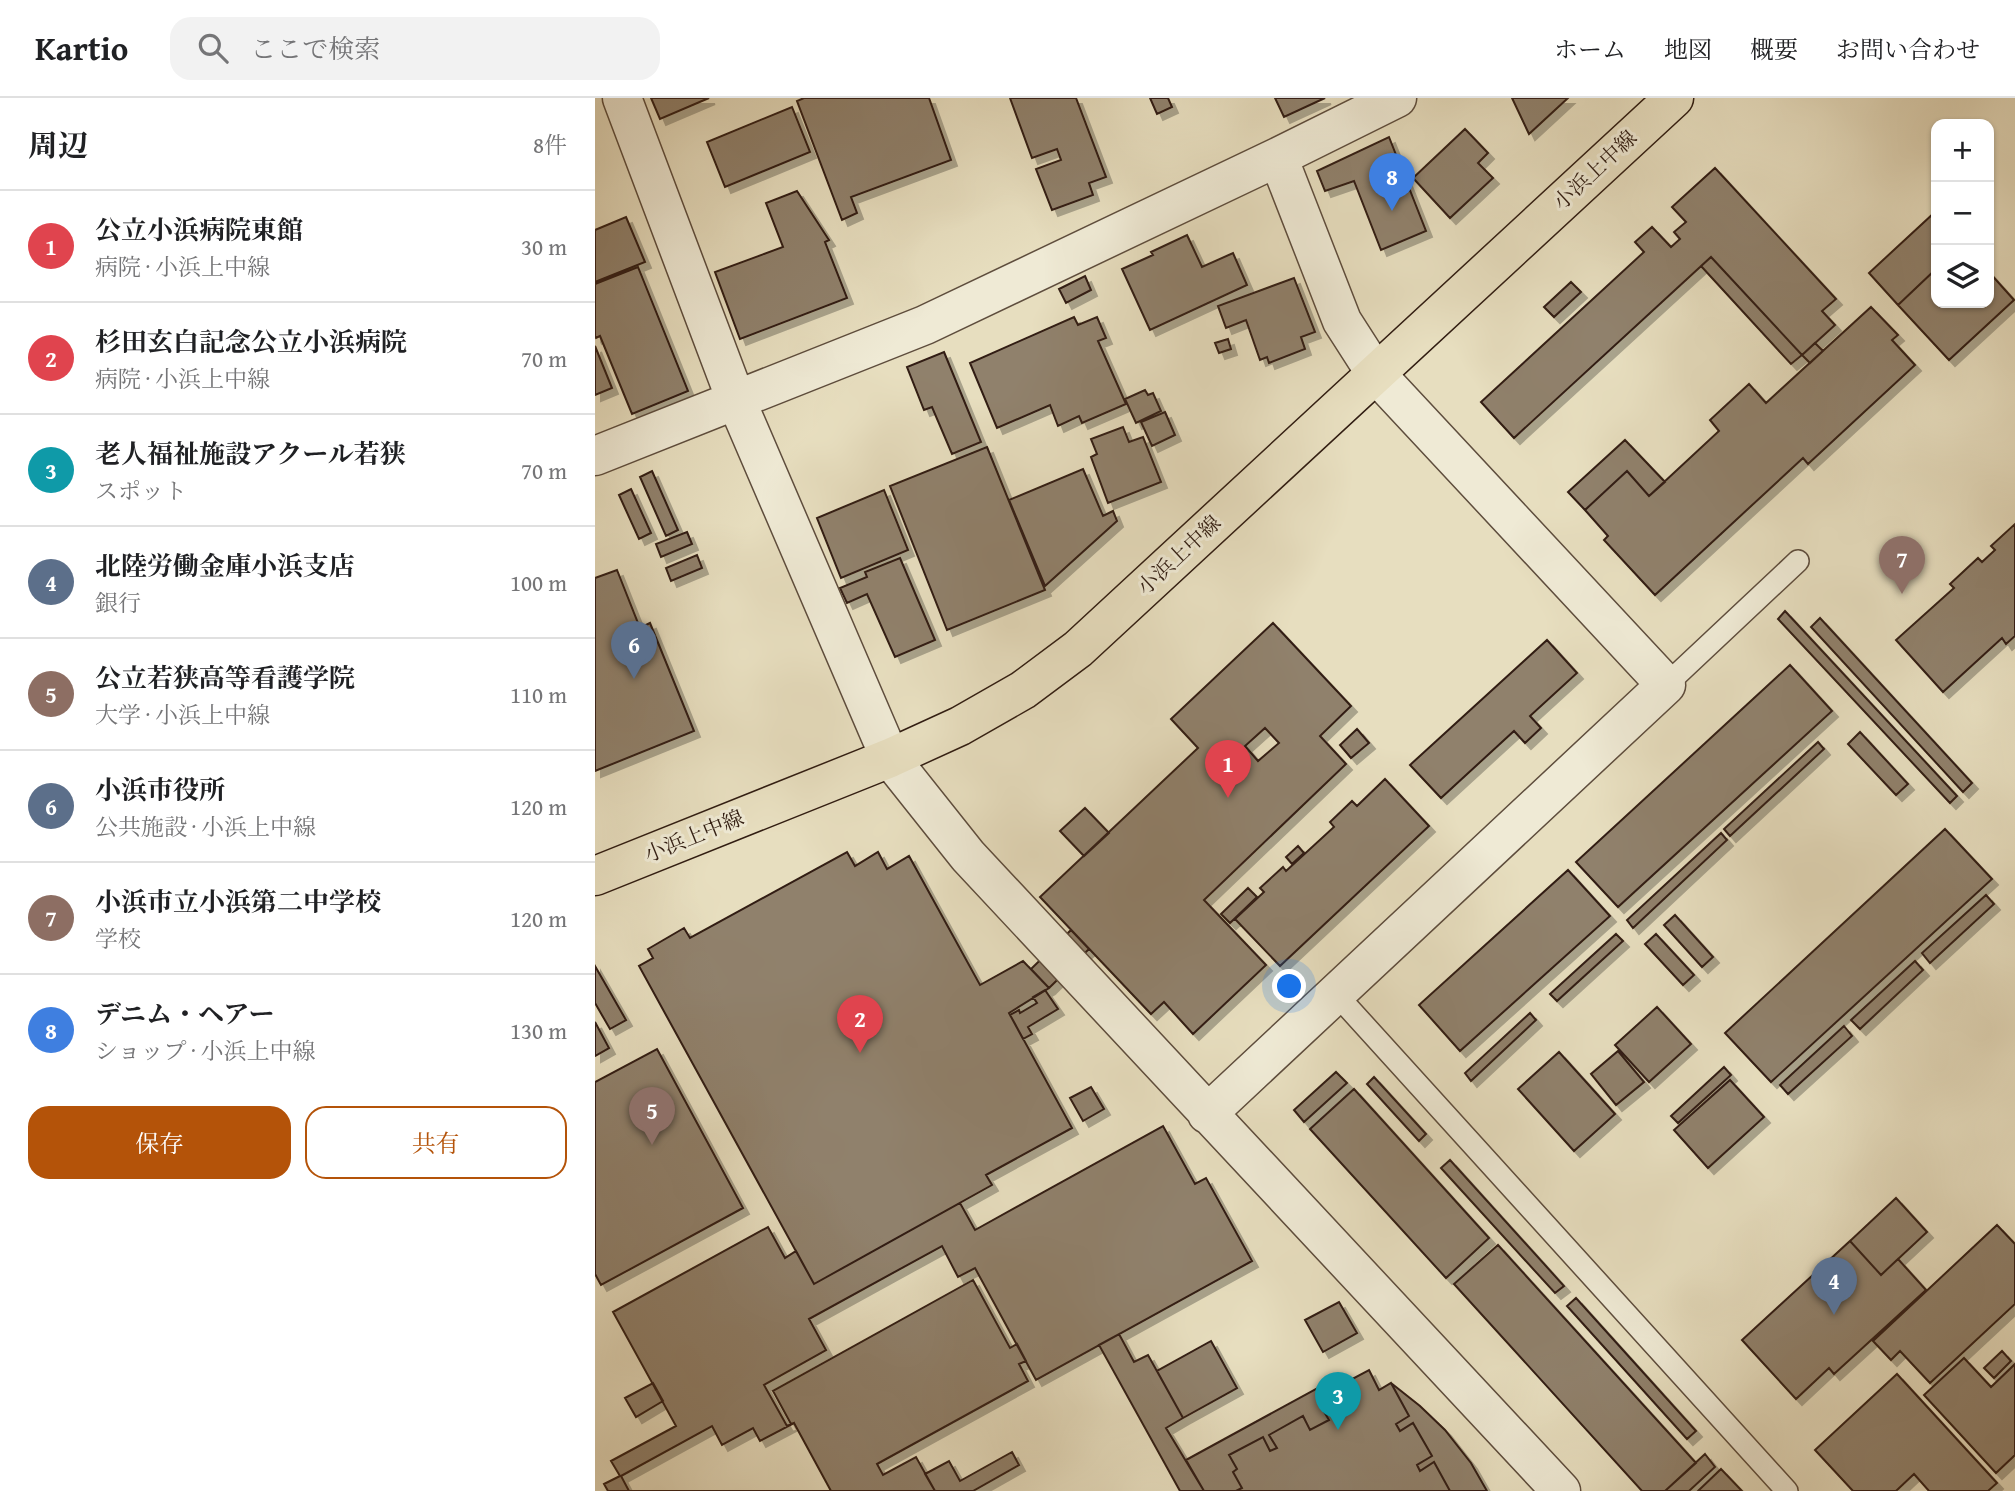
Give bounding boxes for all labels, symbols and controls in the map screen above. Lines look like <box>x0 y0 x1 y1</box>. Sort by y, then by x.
search box <box>170 17 660 80</box>
text: Kartio <box>35 24 128 72</box>
icon: search <box>194 29 232 67</box>
text: ここで検索 <box>250 29 380 68</box>
text: ホーム <box>1554 32 1626 67</box>
text: 地図 <box>1664 32 1712 67</box>
text: 概要 <box>1750 32 1798 67</box>
text: お問い合わせ <box>1836 32 1980 67</box>
map controls <box>1931 119 1994 308</box>
button: + <box>1931 119 1994 182</box>
street label: 小浜上中線 <box>1546 122 1644 217</box>
text: 周辺 <box>28 123 88 167</box>
text: 8件 <box>533 128 567 161</box>
pin: 8 <box>1369 153 1415 211</box>
button: − <box>1931 182 1994 245</box>
text: 公立小浜病院東館 <box>95 210 303 249</box>
text: 1 <box>45 230 57 263</box>
text: 30 m <box>521 230 567 263</box>
button: layers <box>1931 245 1994 308</box>
text: 病院 · 小浜上中線 <box>95 250 270 283</box>
text: 杉田玄白記念公立小浜病院 <box>95 322 407 361</box>
text: 2 <box>45 342 57 375</box>
text: 70 m <box>521 342 567 375</box>
text: 病院 · 小浜上中線 <box>95 362 270 395</box>
text: 老人福祉施設アクール若狭 <box>95 434 406 473</box>
text: 3 <box>45 454 57 487</box>
text: 70 m <box>521 454 567 487</box>
text: スポット <box>95 474 187 507</box>
street label: 小浜上中線 <box>1130 507 1228 602</box>
pin: 7 <box>1879 536 1925 594</box>
text: 北陸労働金庫小浜支店 <box>95 546 355 585</box>
text: 4 <box>45 566 57 599</box>
text: 100 m <box>510 566 567 599</box>
text: 銀行 <box>95 586 141 619</box>
pin: 6 <box>611 621 657 679</box>
text: 公立若狭高等看護学院 <box>95 658 355 697</box>
text: 5 <box>45 678 57 711</box>
text: 110 m <box>510 678 567 711</box>
text: 大学 · 小浜上中線 <box>95 698 270 731</box>
pin: 1 <box>1205 740 1251 798</box>
text: 小浜市役所 <box>95 770 225 809</box>
text: 6 <box>45 790 57 823</box>
text: 120 m <box>510 790 567 823</box>
street label: 小浜上中線 <box>639 801 748 870</box>
text: 公共施設 · 小浜上中線 <box>95 810 316 843</box>
text: 小浜市立小浜第二中学校 <box>95 882 381 921</box>
text: 7 <box>45 902 57 935</box>
text: 120 m <box>510 902 567 935</box>
text: 学校 <box>95 922 141 955</box>
your location <box>1272 969 1306 1003</box>
text: デニム・ヘアー <box>95 994 274 1033</box>
pin: 2 <box>837 995 883 1053</box>
text: 8 <box>45 1014 57 1047</box>
text: 130 m <box>510 1014 567 1047</box>
text: ショップ · 小浜上中線 <box>95 1034 316 1067</box>
pin: 5 <box>629 1087 675 1145</box>
button: 保存 <box>28 1106 291 1179</box>
button: 共有 <box>305 1106 567 1179</box>
pin: 4 <box>1811 1257 1857 1315</box>
pin: 3 <box>1315 1372 1361 1430</box>

